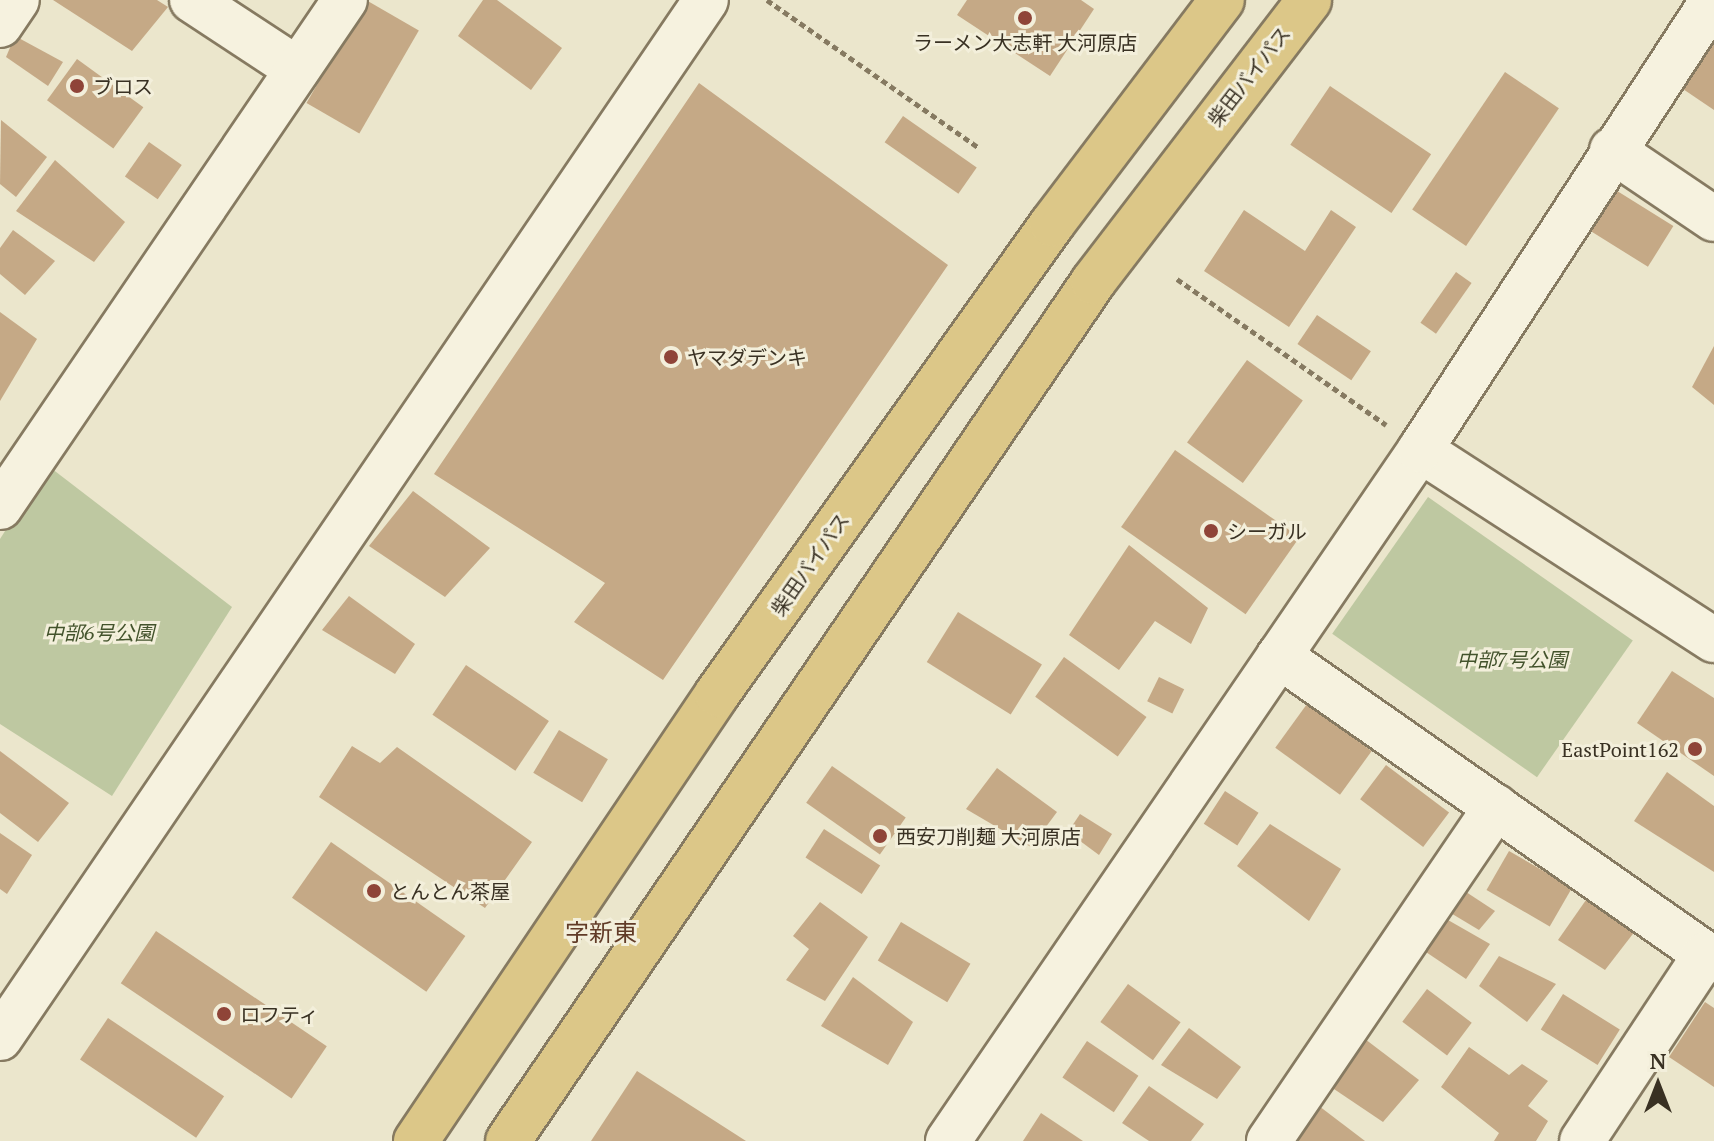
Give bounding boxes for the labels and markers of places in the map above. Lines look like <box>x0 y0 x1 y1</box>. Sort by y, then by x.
marker: ラーメン大志軒 大河原店 <box>1016 9 1034 27</box>
place label: ラーメン大志軒 大河原店 <box>913 30 1137 54</box>
place label: ブロス <box>93 74 153 98</box>
marker: ブロス <box>68 77 86 95</box>
place label: ヤマダデンキ <box>687 345 807 369</box>
marker: ヤマダデンキ <box>662 348 680 366</box>
place label: シーガル <box>1227 519 1307 543</box>
marker: シーガル <box>1202 522 1220 540</box>
place label: EastPoint162 <box>1562 737 1679 761</box>
marker: EastPoint162 <box>1686 740 1704 758</box>
place label: 西安刀削麺 大河原店 <box>896 824 1081 848</box>
marker: 西安刀削麺 大河原店 <box>871 827 889 845</box>
place label: とんとん茶屋 <box>390 879 510 903</box>
marker: とんとん茶屋 <box>365 882 383 900</box>
place label: ロフティ <box>240 1002 320 1026</box>
marker: ロフティ <box>215 1005 233 1023</box>

